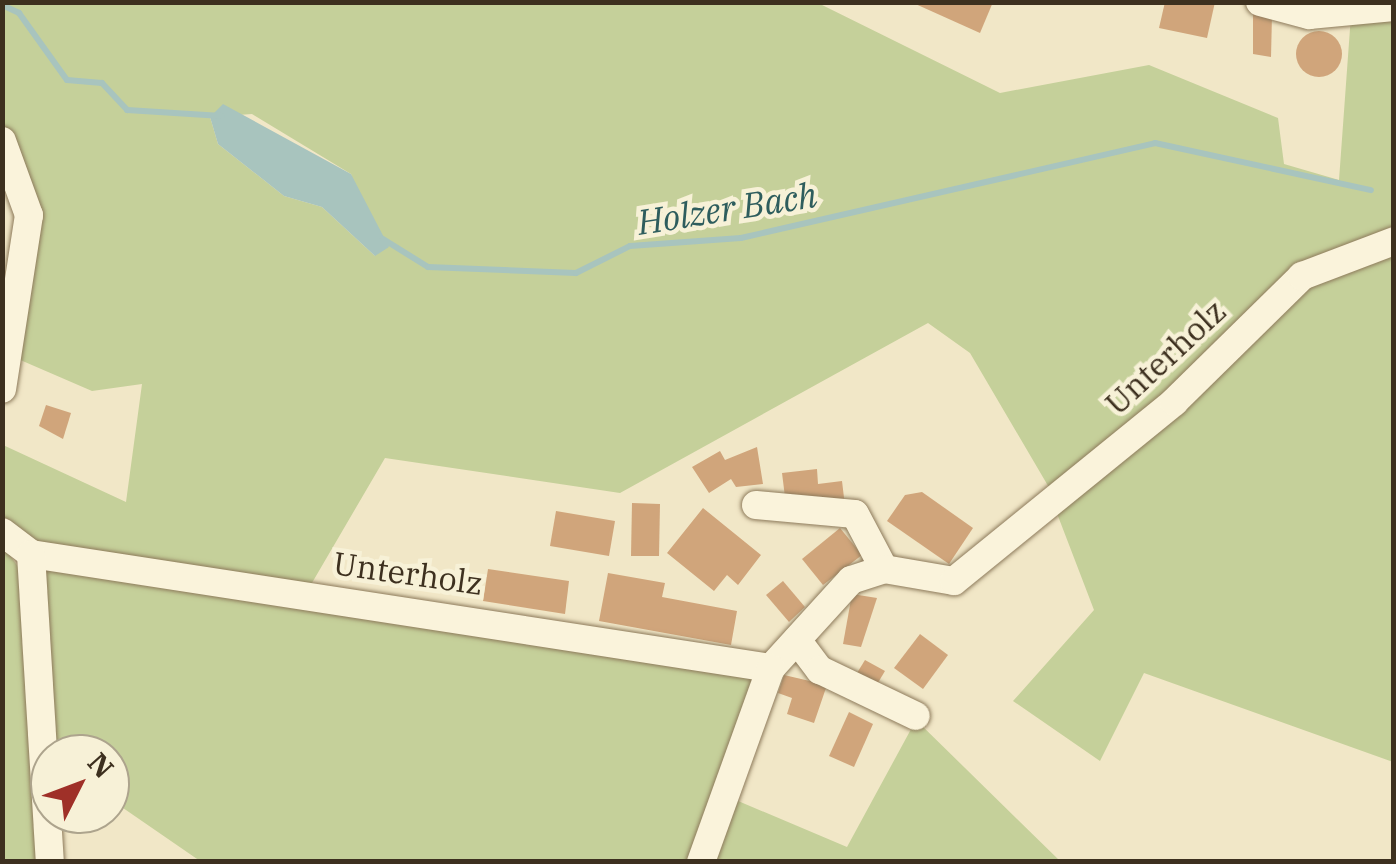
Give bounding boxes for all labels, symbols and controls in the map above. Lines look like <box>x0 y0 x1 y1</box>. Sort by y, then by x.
water label: Holzer Bach <box>634 173 820 243</box>
street label: Unterholz <box>1097 292 1233 422</box>
street label: Unterholz <box>331 544 485 602</box>
north arrow <box>30 734 130 834</box>
text: N <box>80 744 122 786</box>

